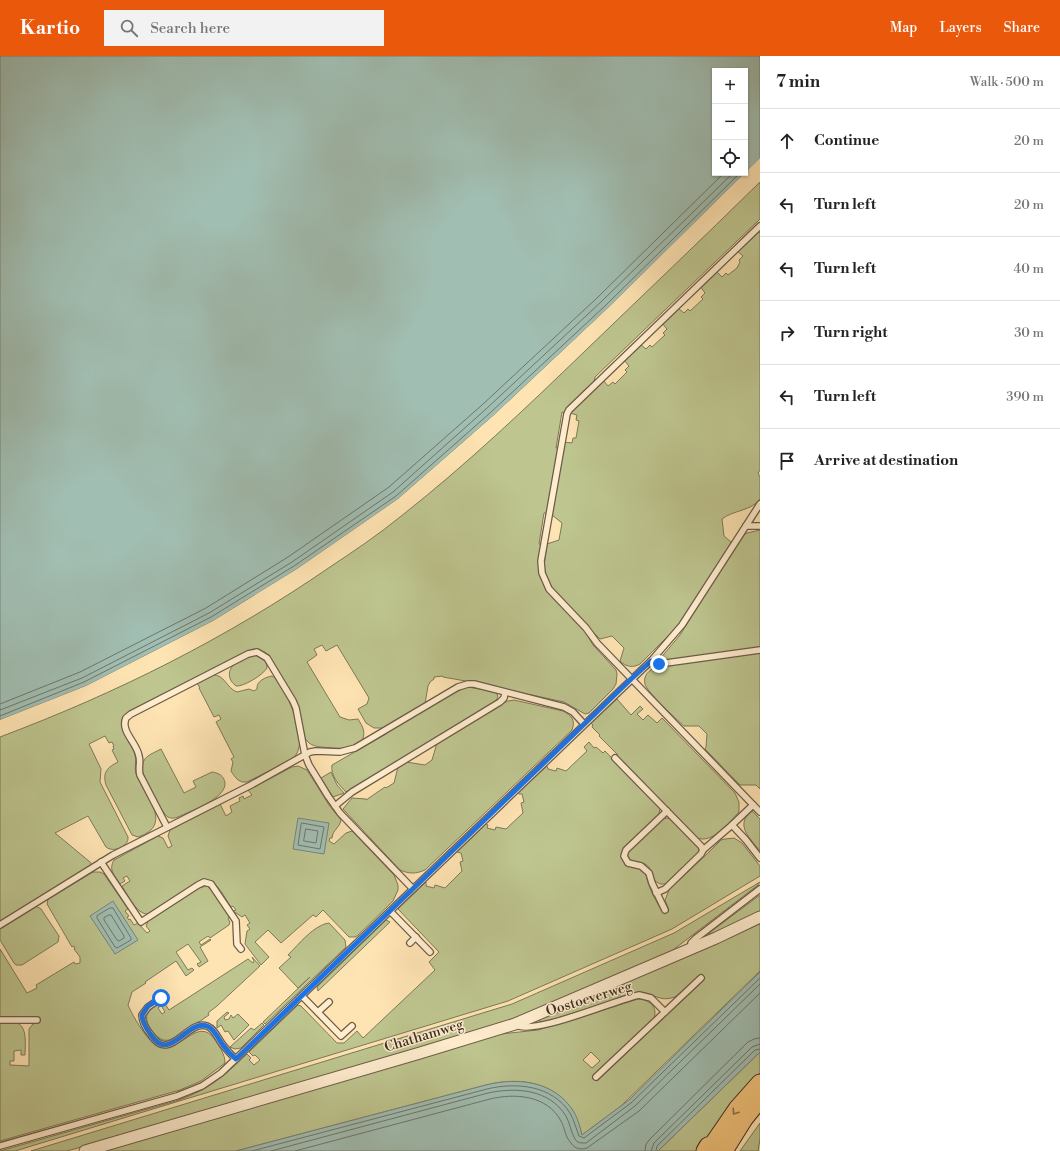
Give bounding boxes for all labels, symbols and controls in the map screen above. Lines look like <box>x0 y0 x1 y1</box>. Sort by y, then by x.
search box <box>104 10 384 46</box>
text: Kartio <box>20 16 80 40</box>
icon: search <box>118 17 140 39</box>
text: Search here <box>150 19 230 38</box>
text: Map <box>890 19 917 37</box>
text: Layers <box>939 19 982 37</box>
text: Share <box>1004 19 1040 37</box>
map controls <box>712 68 748 176</box>
button: + <box>712 68 748 104</box>
text: 7 min <box>776 71 820 93</box>
text: Walk · 500 m <box>970 74 1044 90</box>
button: − <box>712 104 748 140</box>
icon: ahead <box>776 130 798 152</box>
text: Continue <box>814 131 879 150</box>
text: 20 m <box>1014 133 1044 149</box>
button: locate <box>712 140 748 176</box>
icon: left <box>776 194 798 216</box>
text: Turn left <box>814 195 876 214</box>
text: 20 m <box>1014 197 1044 213</box>
icon: left <box>776 258 798 280</box>
text: Turn left <box>814 259 876 278</box>
text: 40 m <box>1014 261 1044 277</box>
icon: right <box>776 322 798 344</box>
text: Turn right <box>814 323 888 342</box>
text: 30 m <box>1014 325 1044 341</box>
icon: left <box>776 386 798 408</box>
text: Turn left <box>814 387 876 406</box>
text: 390 m <box>1006 389 1044 405</box>
icon: arrive <box>776 450 798 472</box>
text: Arrive at destination <box>814 451 958 470</box>
route end <box>650 655 668 673</box>
street label: Oostoeverweg <box>544 977 635 1021</box>
route start <box>152 989 170 1007</box>
street label: Chathamweg <box>382 1015 466 1057</box>
one-way arrow <box>733 1107 740 1114</box>

